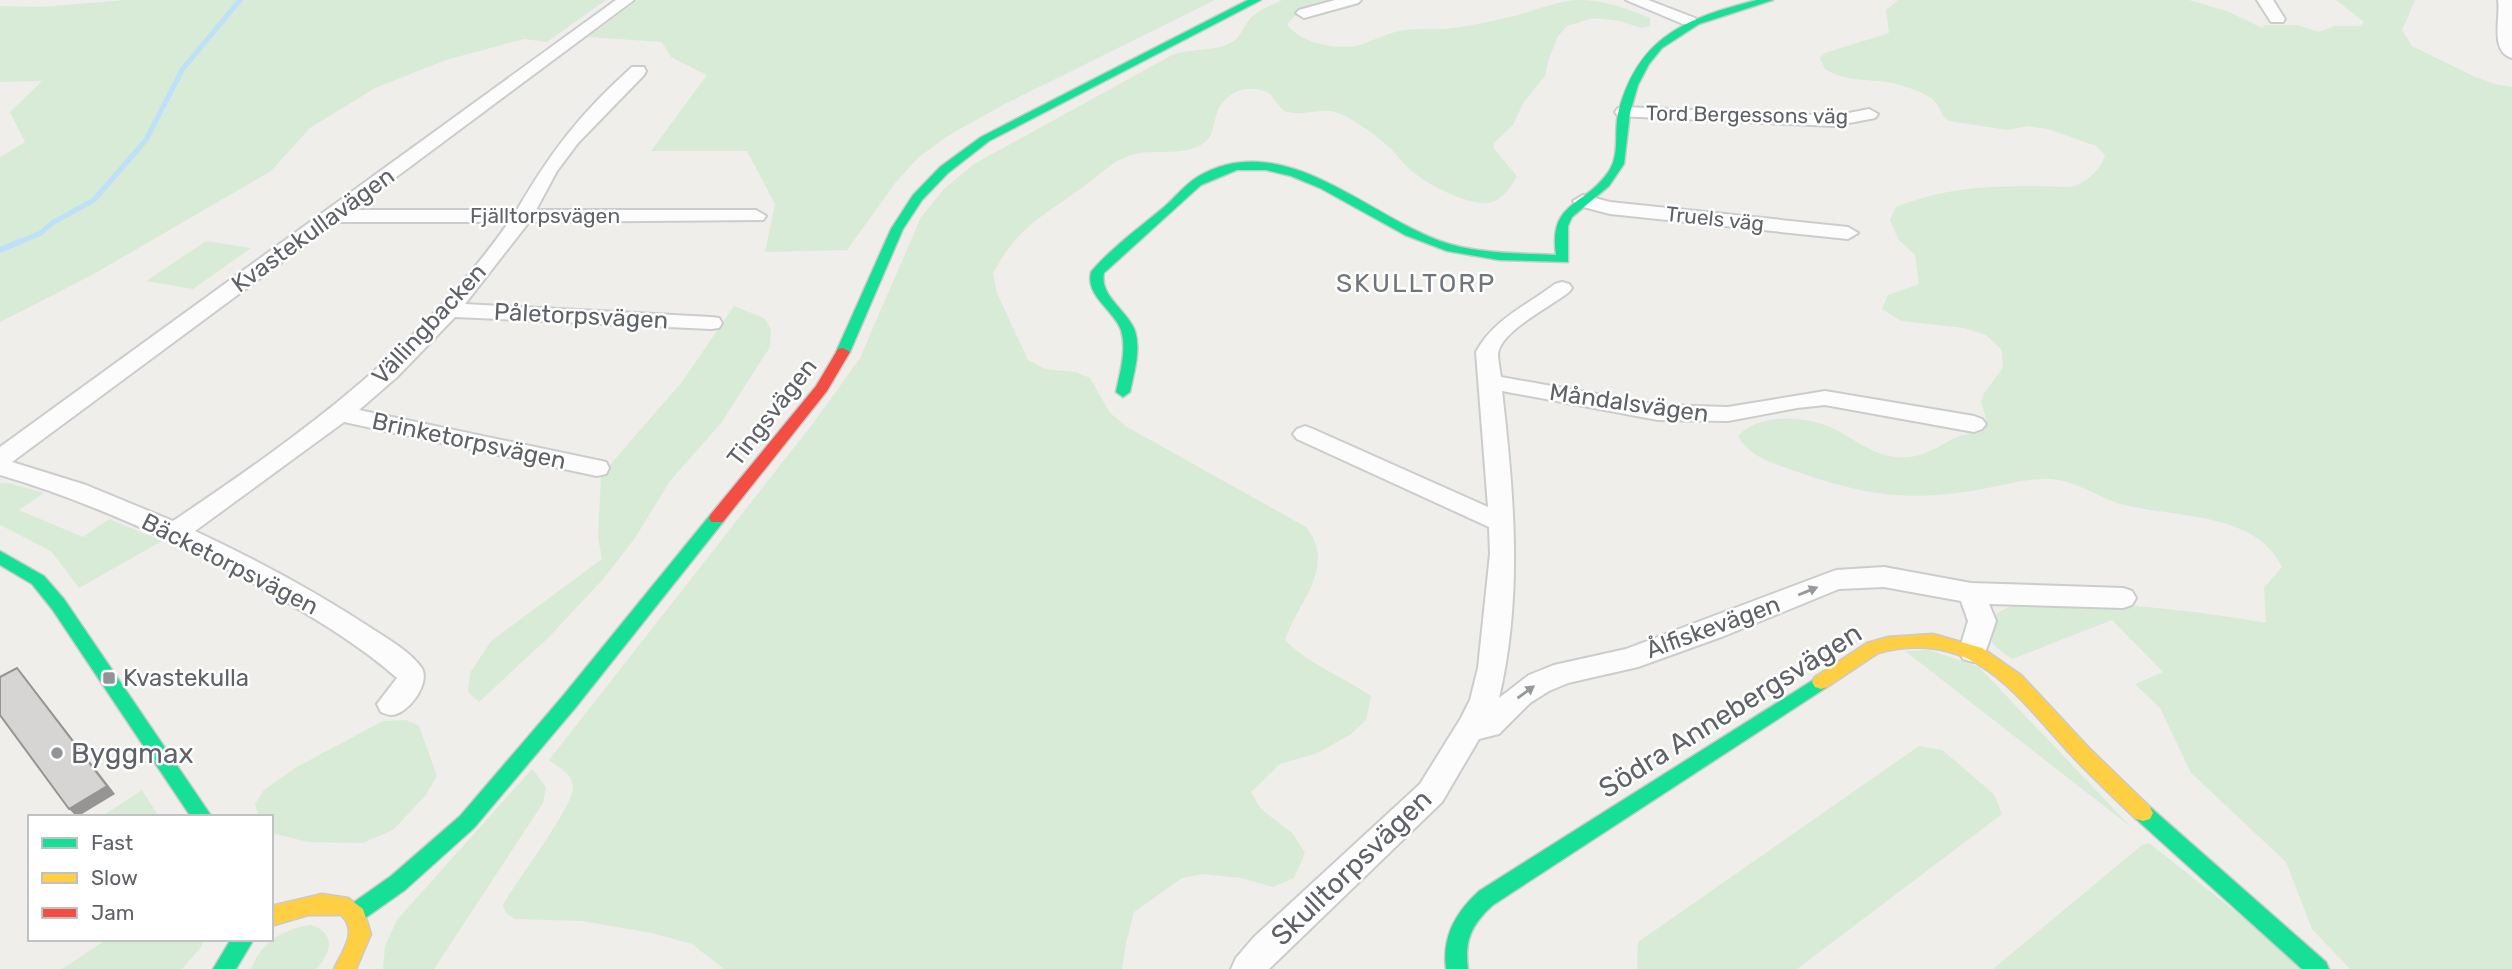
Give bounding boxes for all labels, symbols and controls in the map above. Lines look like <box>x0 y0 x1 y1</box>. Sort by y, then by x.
street label: Tord Bergessons väg <box>1646 100 1848 129</box>
street label: Kvastekullavägen <box>226 162 400 298</box>
street label: Truels väg <box>1665 201 1765 236</box>
street label: Fjälltorpsvägen <box>470 203 620 228</box>
street label: Vällingbacken <box>366 258 492 390</box>
district label: SKULLTORP <box>1336 268 1496 299</box>
street label: Påletorpsvägen <box>493 297 669 335</box>
street label: Tingsvägen <box>721 353 823 471</box>
street label: Måndalsvägen <box>1548 378 1710 428</box>
street label: Brinketorpsvägen <box>370 407 568 475</box>
street label: Bäcketorpsvägen <box>137 507 323 621</box>
one-way arrow <box>1798 585 1819 596</box>
street label: Ålfiskevägen <box>1642 590 1784 664</box>
street label: Södra Annebergsvägen <box>1593 616 1868 805</box>
place label: Kvastekulla <box>123 664 249 692</box>
marker: Kvastekulla <box>101 670 117 686</box>
one-way arrow <box>1517 685 1535 699</box>
place label: Byggmax <box>71 737 194 770</box>
marker: Byggmax <box>49 745 65 761</box>
street label: Skulltorpsvägen <box>1264 782 1438 952</box>
legend <box>28 815 273 941</box>
text: Fast <box>91 830 133 855</box>
text: Slow <box>91 865 138 890</box>
text: Jam <box>91 900 135 925</box>

